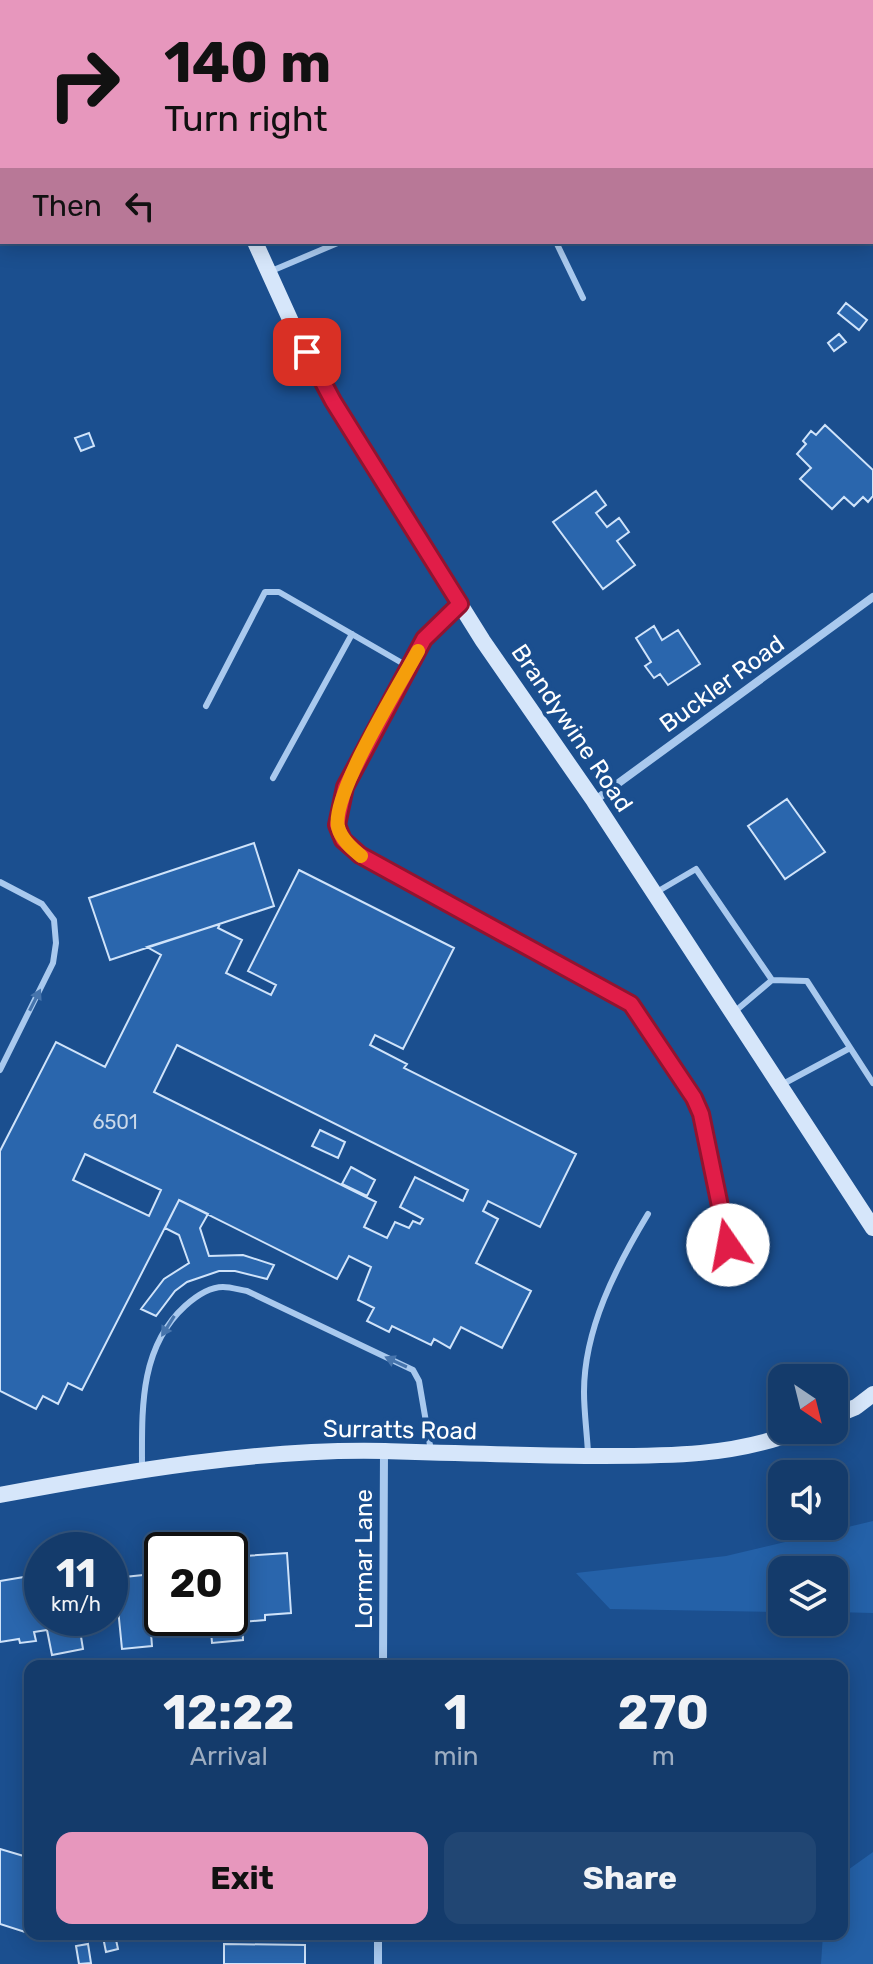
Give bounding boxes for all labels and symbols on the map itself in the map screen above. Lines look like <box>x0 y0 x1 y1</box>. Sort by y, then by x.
pin <box>273 318 341 386</box>
street label: Buckler Road <box>654 630 790 738</box>
street label: Brandywine Road <box>506 639 638 817</box>
one-way arrow <box>28 989 42 1012</box>
house number: 6501 <box>92 1110 138 1134</box>
position arrow <box>686 1203 770 1287</box>
one-way arrow <box>161 1315 176 1338</box>
one-way arrow <box>384 1355 408 1369</box>
north arrow <box>768 1364 848 1444</box>
street label: Surratts Road <box>323 1415 477 1445</box>
street label: Lormar Lane <box>350 1489 378 1629</box>
speed limit sign: 20 <box>144 1532 248 1636</box>

